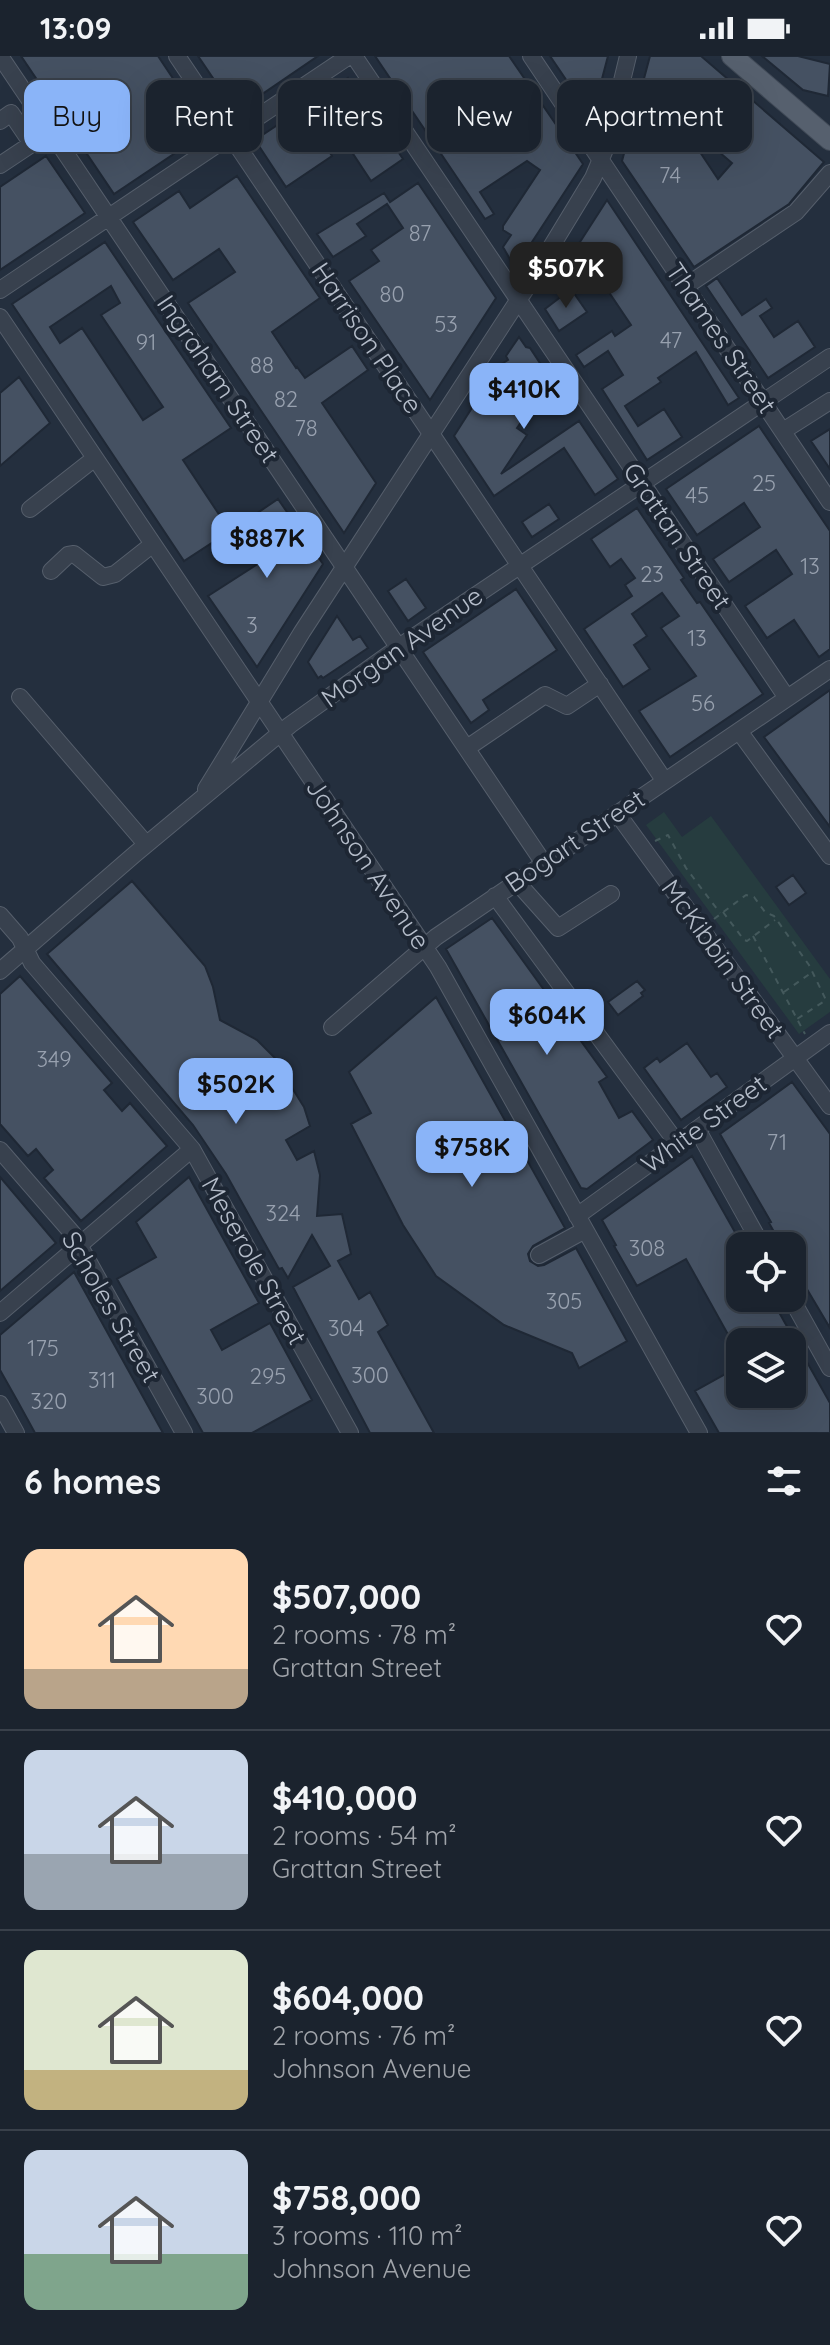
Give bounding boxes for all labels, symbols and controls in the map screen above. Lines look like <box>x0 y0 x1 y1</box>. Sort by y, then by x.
text: 13:09 <box>40 9 111 47</box>
chip: Buy <box>24 80 130 152</box>
chip: Rent <box>146 80 262 152</box>
chip: Filters <box>278 80 411 152</box>
chip: New <box>427 80 541 152</box>
chip: Apartment <box>557 80 752 152</box>
house number: 74 <box>659 161 681 189</box>
house number: 87 <box>409 219 431 247</box>
pin: $507K <box>510 242 622 310</box>
text: $507K <box>528 251 604 284</box>
street label: Harrison Place <box>305 256 430 420</box>
street label: Thames Street <box>659 256 784 419</box>
house number: 80 <box>380 280 404 308</box>
street label: Ingraham Street <box>150 288 287 469</box>
house number: 53 <box>434 310 458 338</box>
house number: 47 <box>660 326 682 354</box>
house number: 91 <box>136 328 156 356</box>
house number: 88 <box>250 351 274 379</box>
pin: $410K <box>468 363 580 431</box>
text: $410K <box>487 372 561 405</box>
house number: 82 <box>274 385 298 413</box>
house number: 78 <box>294 414 318 442</box>
street label: Grattan Street <box>616 456 739 615</box>
house number: 25 <box>752 469 776 497</box>
house number: 45 <box>685 481 709 509</box>
pin: $887K <box>211 512 323 580</box>
text: $887K <box>229 521 305 554</box>
house number: 13 <box>800 552 820 580</box>
house number: 23 <box>640 560 664 588</box>
street label: Morgan Avenue <box>315 579 489 715</box>
house number: 3 <box>246 611 258 639</box>
house number: 13 <box>687 624 707 652</box>
house number: 56 <box>691 689 715 717</box>
street label: Johnson Avenue <box>299 772 438 956</box>
street label: Bogart Street <box>499 782 651 899</box>
street label: McKibbin Street <box>655 873 792 1045</box>
pin: $604K <box>491 989 603 1057</box>
text: $604K <box>508 998 586 1031</box>
house number: 349 <box>37 1045 71 1073</box>
pin: $502K <box>180 1058 292 1126</box>
text: $502K <box>197 1067 275 1100</box>
street label: White Street <box>635 1067 773 1180</box>
pin: $758K <box>416 1121 528 1189</box>
house number: 71 <box>767 1128 787 1156</box>
text: $758K <box>434 1130 510 1163</box>
street label: Meserole Street <box>195 1171 314 1350</box>
house number: 324 <box>266 1199 300 1227</box>
street label: Scholes Street <box>55 1225 168 1388</box>
map controls <box>726 1232 806 1408</box>
button: locate <box>726 1232 806 1312</box>
house number: 308 <box>629 1234 665 1262</box>
house number: 305 <box>546 1287 582 1315</box>
house number: 304 <box>328 1314 364 1342</box>
button: layers <box>726 1328 806 1408</box>
house number: 175 <box>27 1334 59 1362</box>
house number: 300 <box>351 1361 389 1389</box>
house number: 295 <box>250 1362 286 1390</box>
house number: 311 <box>88 1366 116 1394</box>
house number: 300 <box>196 1382 234 1410</box>
house number: 320 <box>31 1387 67 1415</box>
icon: filters <box>762 1459 806 1503</box>
text: 6 homes <box>24 1460 161 1503</box>
text: $507,000 <box>272 1575 421 1618</box>
icon: home <box>88 1581 184 1677</box>
icon: heart <box>762 1607 806 1651</box>
text: 2 rooms · 78 m² <box>272 1618 456 1651</box>
text: Grattan Street <box>272 1651 442 1684</box>
text: $410,000 <box>272 1776 417 1819</box>
icon: home <box>88 1782 184 1878</box>
icon: heart <box>762 1808 806 1852</box>
text: 2 rooms · 54 m² <box>272 1819 456 1852</box>
text: Grattan Street <box>272 1852 442 1885</box>
text: $604,000 <box>272 1976 424 2019</box>
icon: home <box>88 1982 184 2078</box>
icon: heart <box>762 2008 806 2052</box>
text: 2 rooms · 76 m² <box>272 2019 455 2052</box>
text: Johnson Avenue <box>272 2052 471 2085</box>
text: $758,000 <box>272 2176 421 2219</box>
icon: home <box>88 2182 184 2278</box>
icon: heart <box>762 2208 806 2252</box>
text: 3 rooms · 110 m² <box>272 2219 463 2252</box>
text: Johnson Avenue <box>272 2252 471 2285</box>

